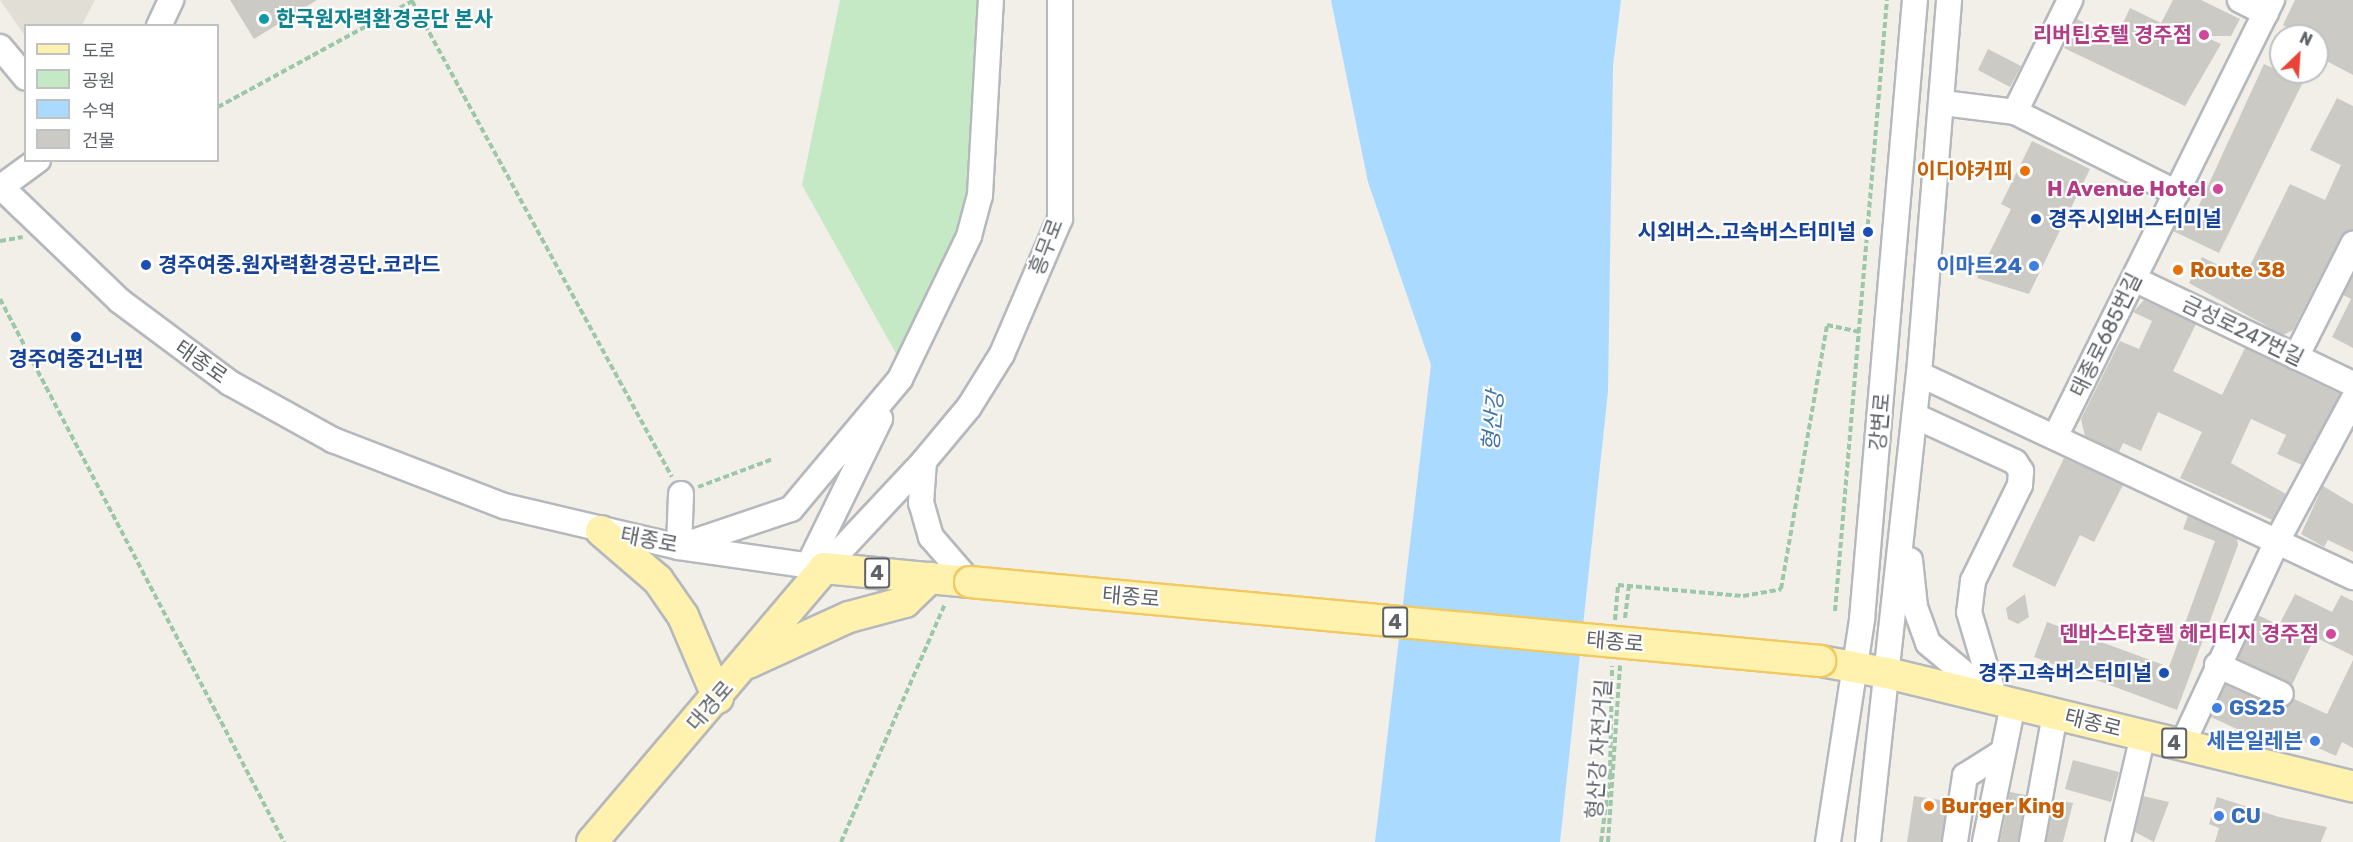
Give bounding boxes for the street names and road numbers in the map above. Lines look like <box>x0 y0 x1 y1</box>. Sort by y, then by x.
street label: 흥무로 <box>1024 215 1068 279</box>
street label: 태종로685번길 <box>2065 269 2147 401</box>
street label: 금성로247번길 <box>2178 291 2308 371</box>
street label: 태종로 <box>170 335 232 389</box>
street label: 강변로 <box>1865 392 1895 452</box>
street label: 태종로 <box>618 522 680 558</box>
road number: 4 <box>864 556 890 590</box>
street label: 태종로 <box>1101 582 1161 612</box>
road number: 4 <box>1382 605 1408 639</box>
street label: 태종로 <box>1585 627 1645 657</box>
street label: 대경로 <box>681 676 739 736</box>
street label: 형산강 자전거길 <box>1582 678 1616 820</box>
street label: 태종로 <box>2062 704 2124 742</box>
road number: 4 <box>2160 726 2188 760</box>

